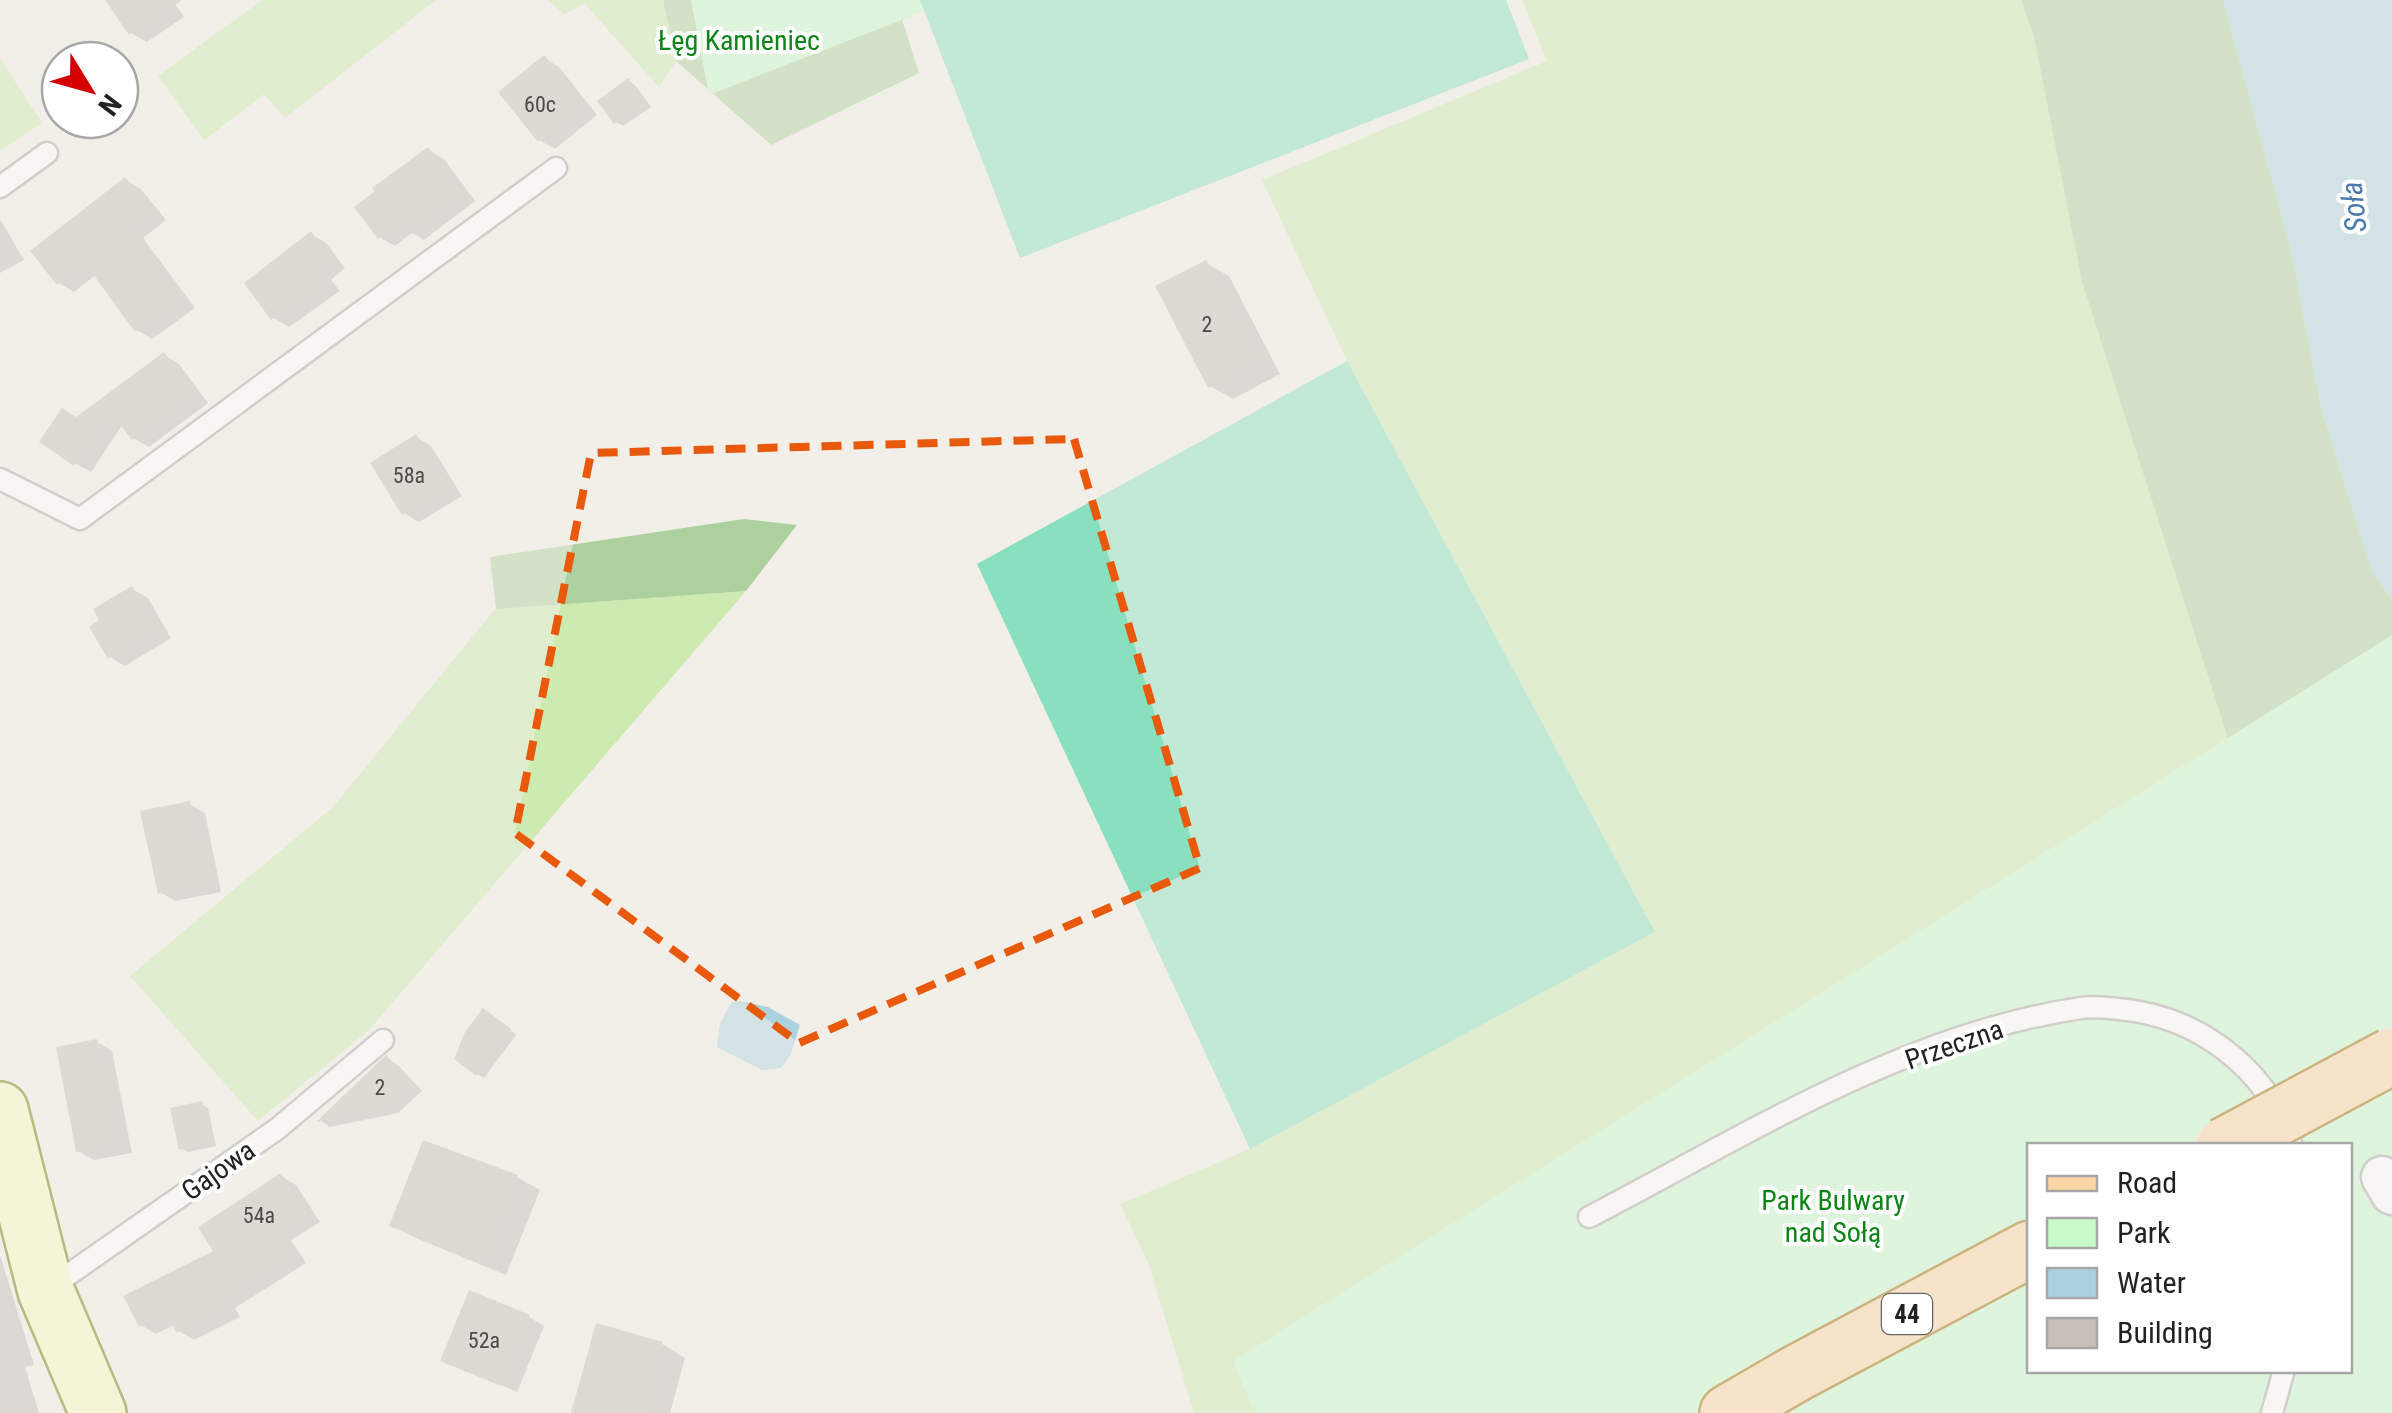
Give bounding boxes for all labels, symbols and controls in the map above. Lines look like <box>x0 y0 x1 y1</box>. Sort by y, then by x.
park label: Łęg Kamieniec <box>658 24 820 57</box>
north arrow <box>40 40 140 140</box>
text: N <box>91 88 128 122</box>
house number: 60c <box>524 92 556 117</box>
water label: Soła <box>2333 180 2374 234</box>
house number: 2 <box>1202 312 1212 337</box>
house number: 58a <box>393 463 425 488</box>
street label: Przeczna <box>1901 1012 2007 1077</box>
house number: 2 <box>375 1075 385 1100</box>
street label: Gajowa <box>175 1133 261 1207</box>
legend <box>2027 1143 2352 1373</box>
text: Road <box>2117 1165 2177 1200</box>
park label: Park Bulwary nad Sołą <box>1761 1184 1905 1249</box>
house number: 54a <box>243 1203 275 1228</box>
text: Park <box>2117 1215 2171 1250</box>
text: Water <box>2117 1265 2186 1300</box>
road number: 44 <box>1882 1294 1932 1334</box>
text: Building <box>2117 1315 2213 1350</box>
house number: 52a <box>468 1328 500 1353</box>

